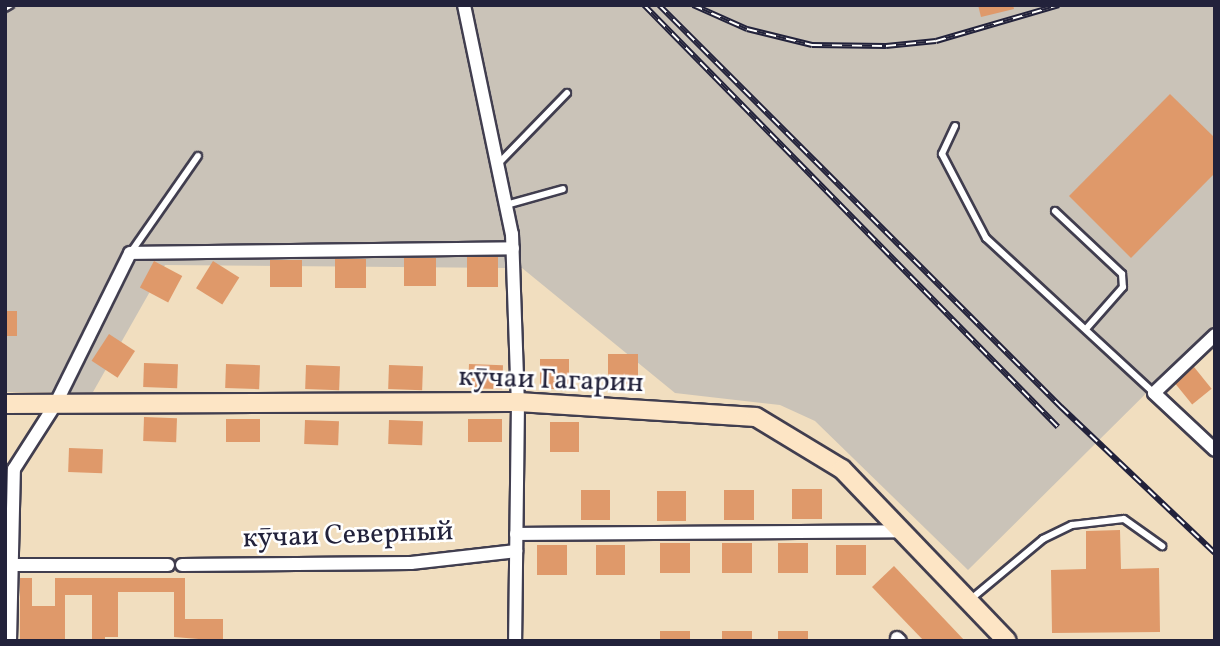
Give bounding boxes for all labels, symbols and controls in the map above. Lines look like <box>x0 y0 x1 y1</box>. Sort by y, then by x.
street label: кӯчаи Гагарин <box>458 361 644 401</box>
street label: кӯчаи Северный <box>242 516 454 556</box>

